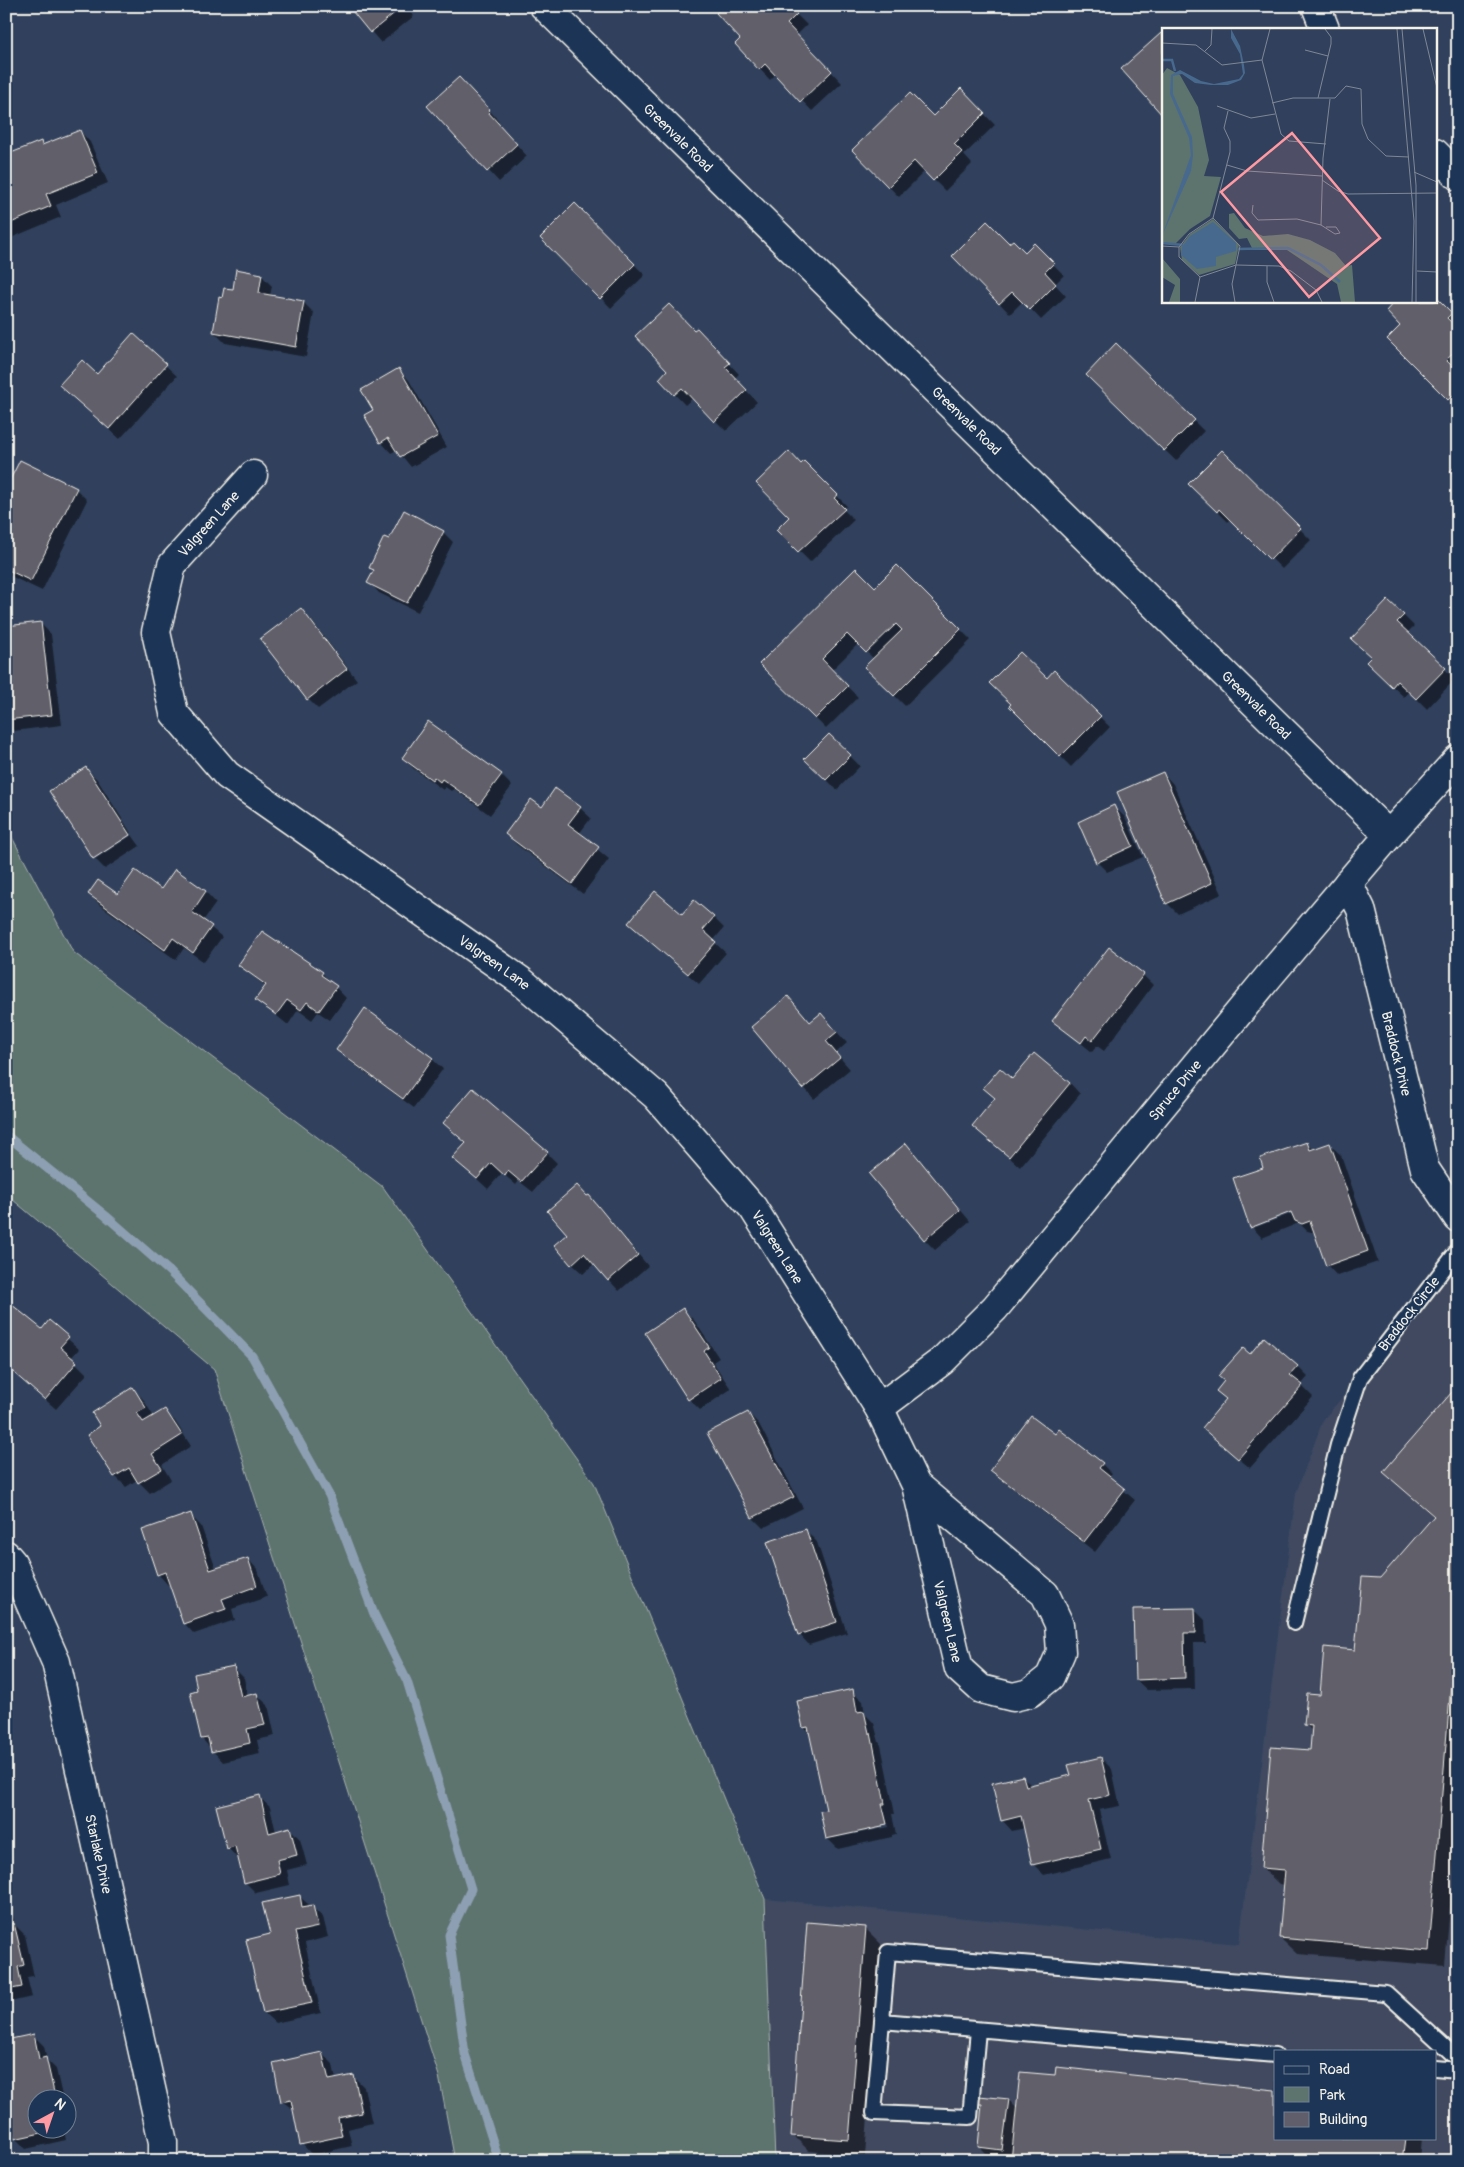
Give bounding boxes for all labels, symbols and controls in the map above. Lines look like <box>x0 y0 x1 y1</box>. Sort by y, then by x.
inset map <box>1162 28 1436 302</box>
street label: Greenvale Road <box>640 100 717 176</box>
street label: Greenvale Road <box>928 383 1005 458</box>
street label: Valgreen Lane <box>175 487 243 561</box>
street label: Greenvale Road <box>1218 667 1295 743</box>
street label: Valgreen Lane <box>455 931 534 993</box>
street label: Braddock Drive <box>1378 1010 1415 1098</box>
street label: Spruce Drive <box>1145 1056 1205 1124</box>
street label: Valgreen Lane <box>748 1207 807 1287</box>
street label: Braddock Circle <box>1375 1273 1443 1355</box>
street label: Valgreen Lane <box>930 1579 966 1664</box>
street label: Starlake Drive <box>82 1812 116 1895</box>
legend <box>1274 2050 1436 2140</box>
text: Road <box>1319 2060 1350 2079</box>
text: Park <box>1319 2086 1346 2105</box>
north arrow <box>28 2090 78 2140</box>
text: N <box>51 2095 69 2114</box>
text: Building <box>1319 2110 1367 2129</box>

